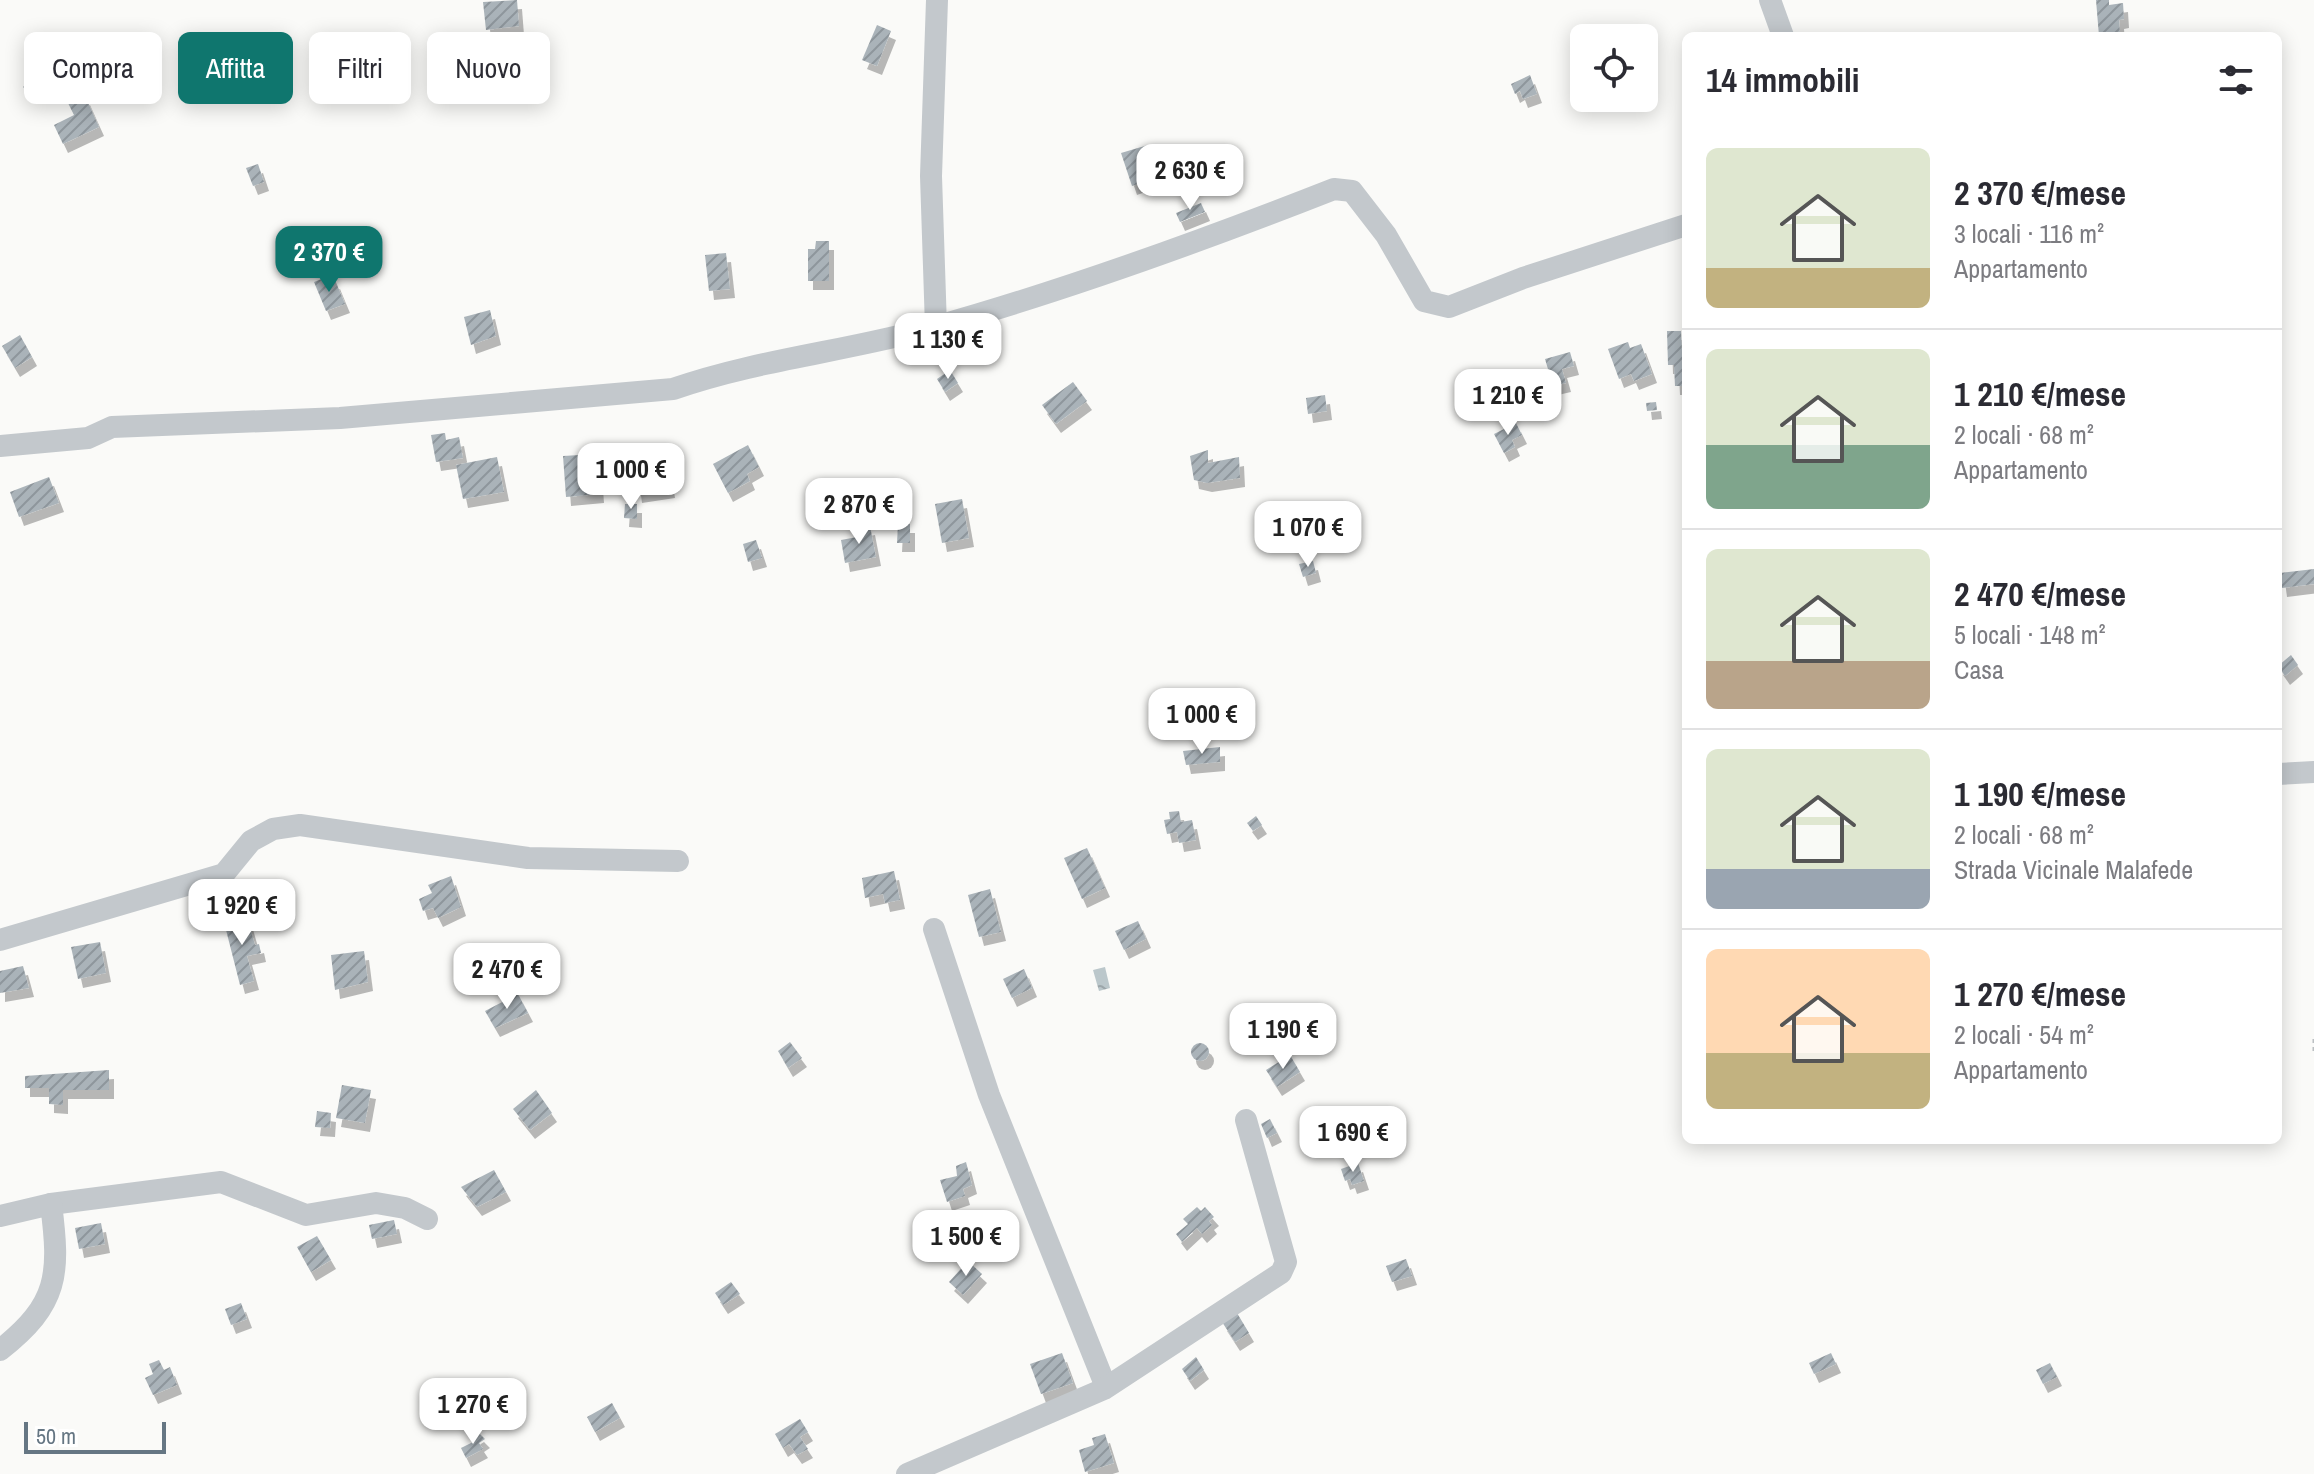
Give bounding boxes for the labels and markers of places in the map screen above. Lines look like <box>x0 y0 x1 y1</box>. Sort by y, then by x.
pin: 2 630 € <box>1116 144 1264 212</box>
pin: 2 370 € <box>255 226 403 294</box>
pin: 1 130 € <box>874 313 1022 381</box>
pin: 1 210 € <box>1434 369 1582 437</box>
pin: 1 000 € <box>557 443 705 511</box>
pin: 2 870 € <box>785 478 933 546</box>
pin: 1 070 € <box>1234 501 1382 569</box>
pin: 1 000 € <box>1128 688 1276 756</box>
pin: 1 920 € <box>168 879 316 947</box>
pin: 2 470 € <box>433 943 581 1011</box>
pin: 1 190 € <box>1209 1003 1357 1071</box>
pin: 1 690 € <box>1279 1106 1427 1174</box>
pin: 1 500 € <box>892 1210 1040 1278</box>
pin: 1 270 € <box>399 1378 547 1446</box>

